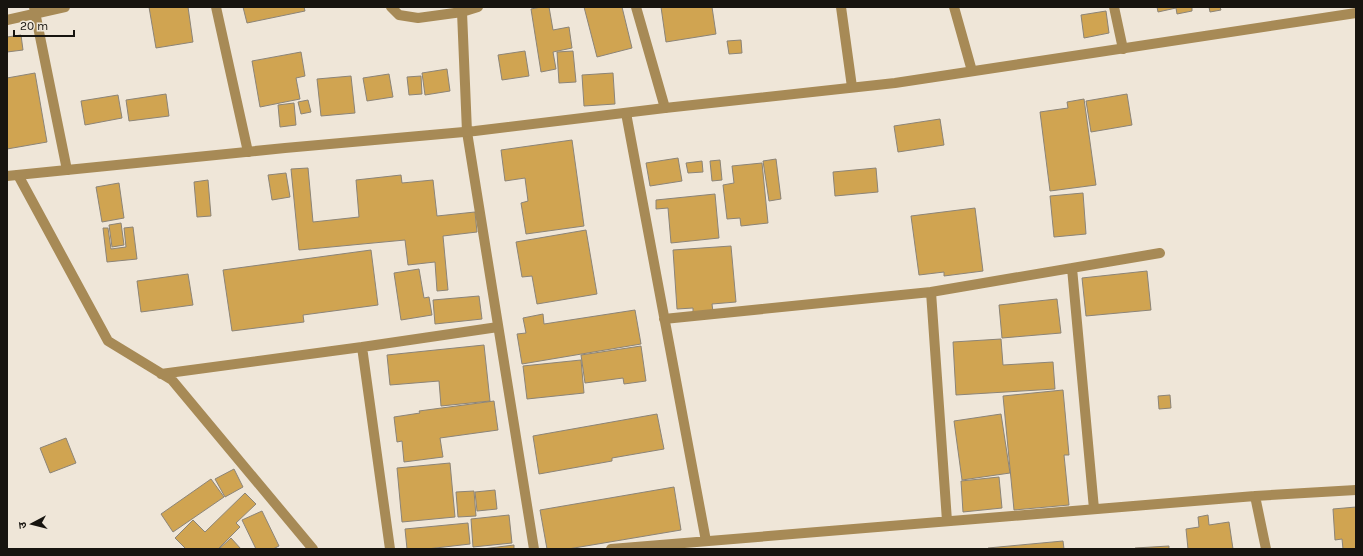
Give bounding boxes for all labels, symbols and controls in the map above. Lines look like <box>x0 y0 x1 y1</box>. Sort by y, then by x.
scale bar <box>14 12 74 38</box>
text: 20 m <box>20 19 48 33</box>
north arrow <box>12 504 52 544</box>
text: उ <box>16 521 29 529</box>

